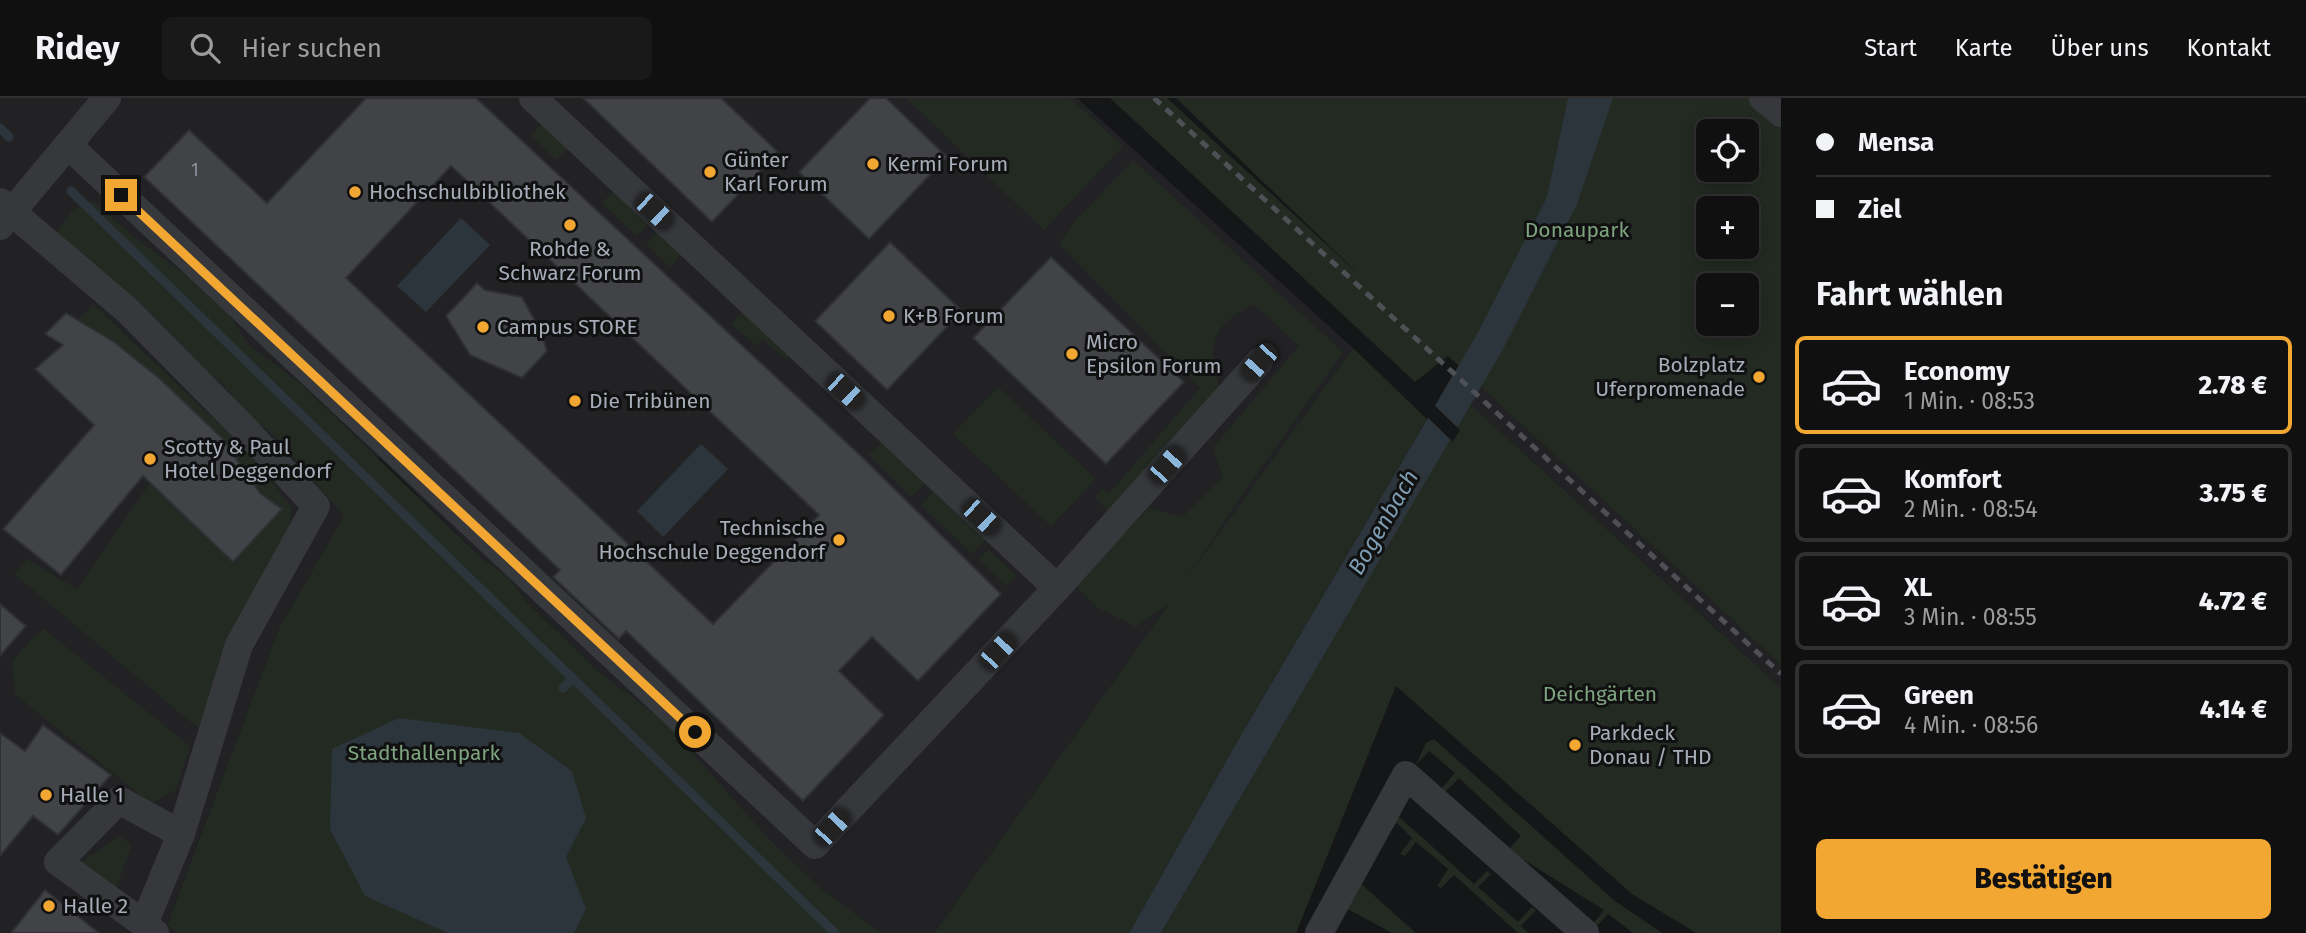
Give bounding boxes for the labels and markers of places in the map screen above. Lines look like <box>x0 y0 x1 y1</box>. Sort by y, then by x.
place label: Günter Karl Forum <box>724 147 828 197</box>
place label: Kermi Forum <box>887 151 1008 177</box>
marker: Kermi Forum <box>865 156 881 172</box>
marker: Günter Karl Forum <box>702 164 718 180</box>
place label: Hochschulbibliothek <box>369 179 566 205</box>
marker: Hochschulbibliothek <box>347 184 363 200</box>
marker: Rohde & Schwarz Forum <box>562 217 578 233</box>
place label: Rohde & Schwarz Forum <box>499 236 641 286</box>
place label: K+B Forum <box>903 303 1004 329</box>
marker: K+B Forum <box>881 308 897 324</box>
place label: Campus STORE <box>497 314 638 340</box>
marker: Campus STORE <box>475 319 491 335</box>
place label: Micro Epsilon Forum <box>1086 329 1222 379</box>
marker: Micro Epsilon Forum <box>1064 346 1080 362</box>
place label: Bolzplatz Uferpromenade <box>1595 352 1745 402</box>
marker: Bolzplatz Uferpromenade <box>1751 369 1767 385</box>
place label: Die Tribünen <box>589 388 710 414</box>
marker: Die Tribünen <box>567 393 583 409</box>
place label: Scotty & Paul Hotel Deggendorf <box>164 434 333 484</box>
marker: Scotty & Paul Hotel Deggendorf <box>142 451 158 467</box>
place label: Technische Hochschule Deggendorf <box>598 515 827 565</box>
marker: Technische Hochschule Deggendorf <box>831 532 847 548</box>
place label: Parkdeck Donau / THD <box>1589 720 1711 770</box>
marker: Parkdeck Donau / THD <box>1567 737 1583 753</box>
place label: Halle 1 <box>60 782 124 808</box>
marker: Halle 1 <box>38 787 54 803</box>
place label: Halle 2 <box>63 893 128 919</box>
marker: Halle 2 <box>41 898 57 914</box>

